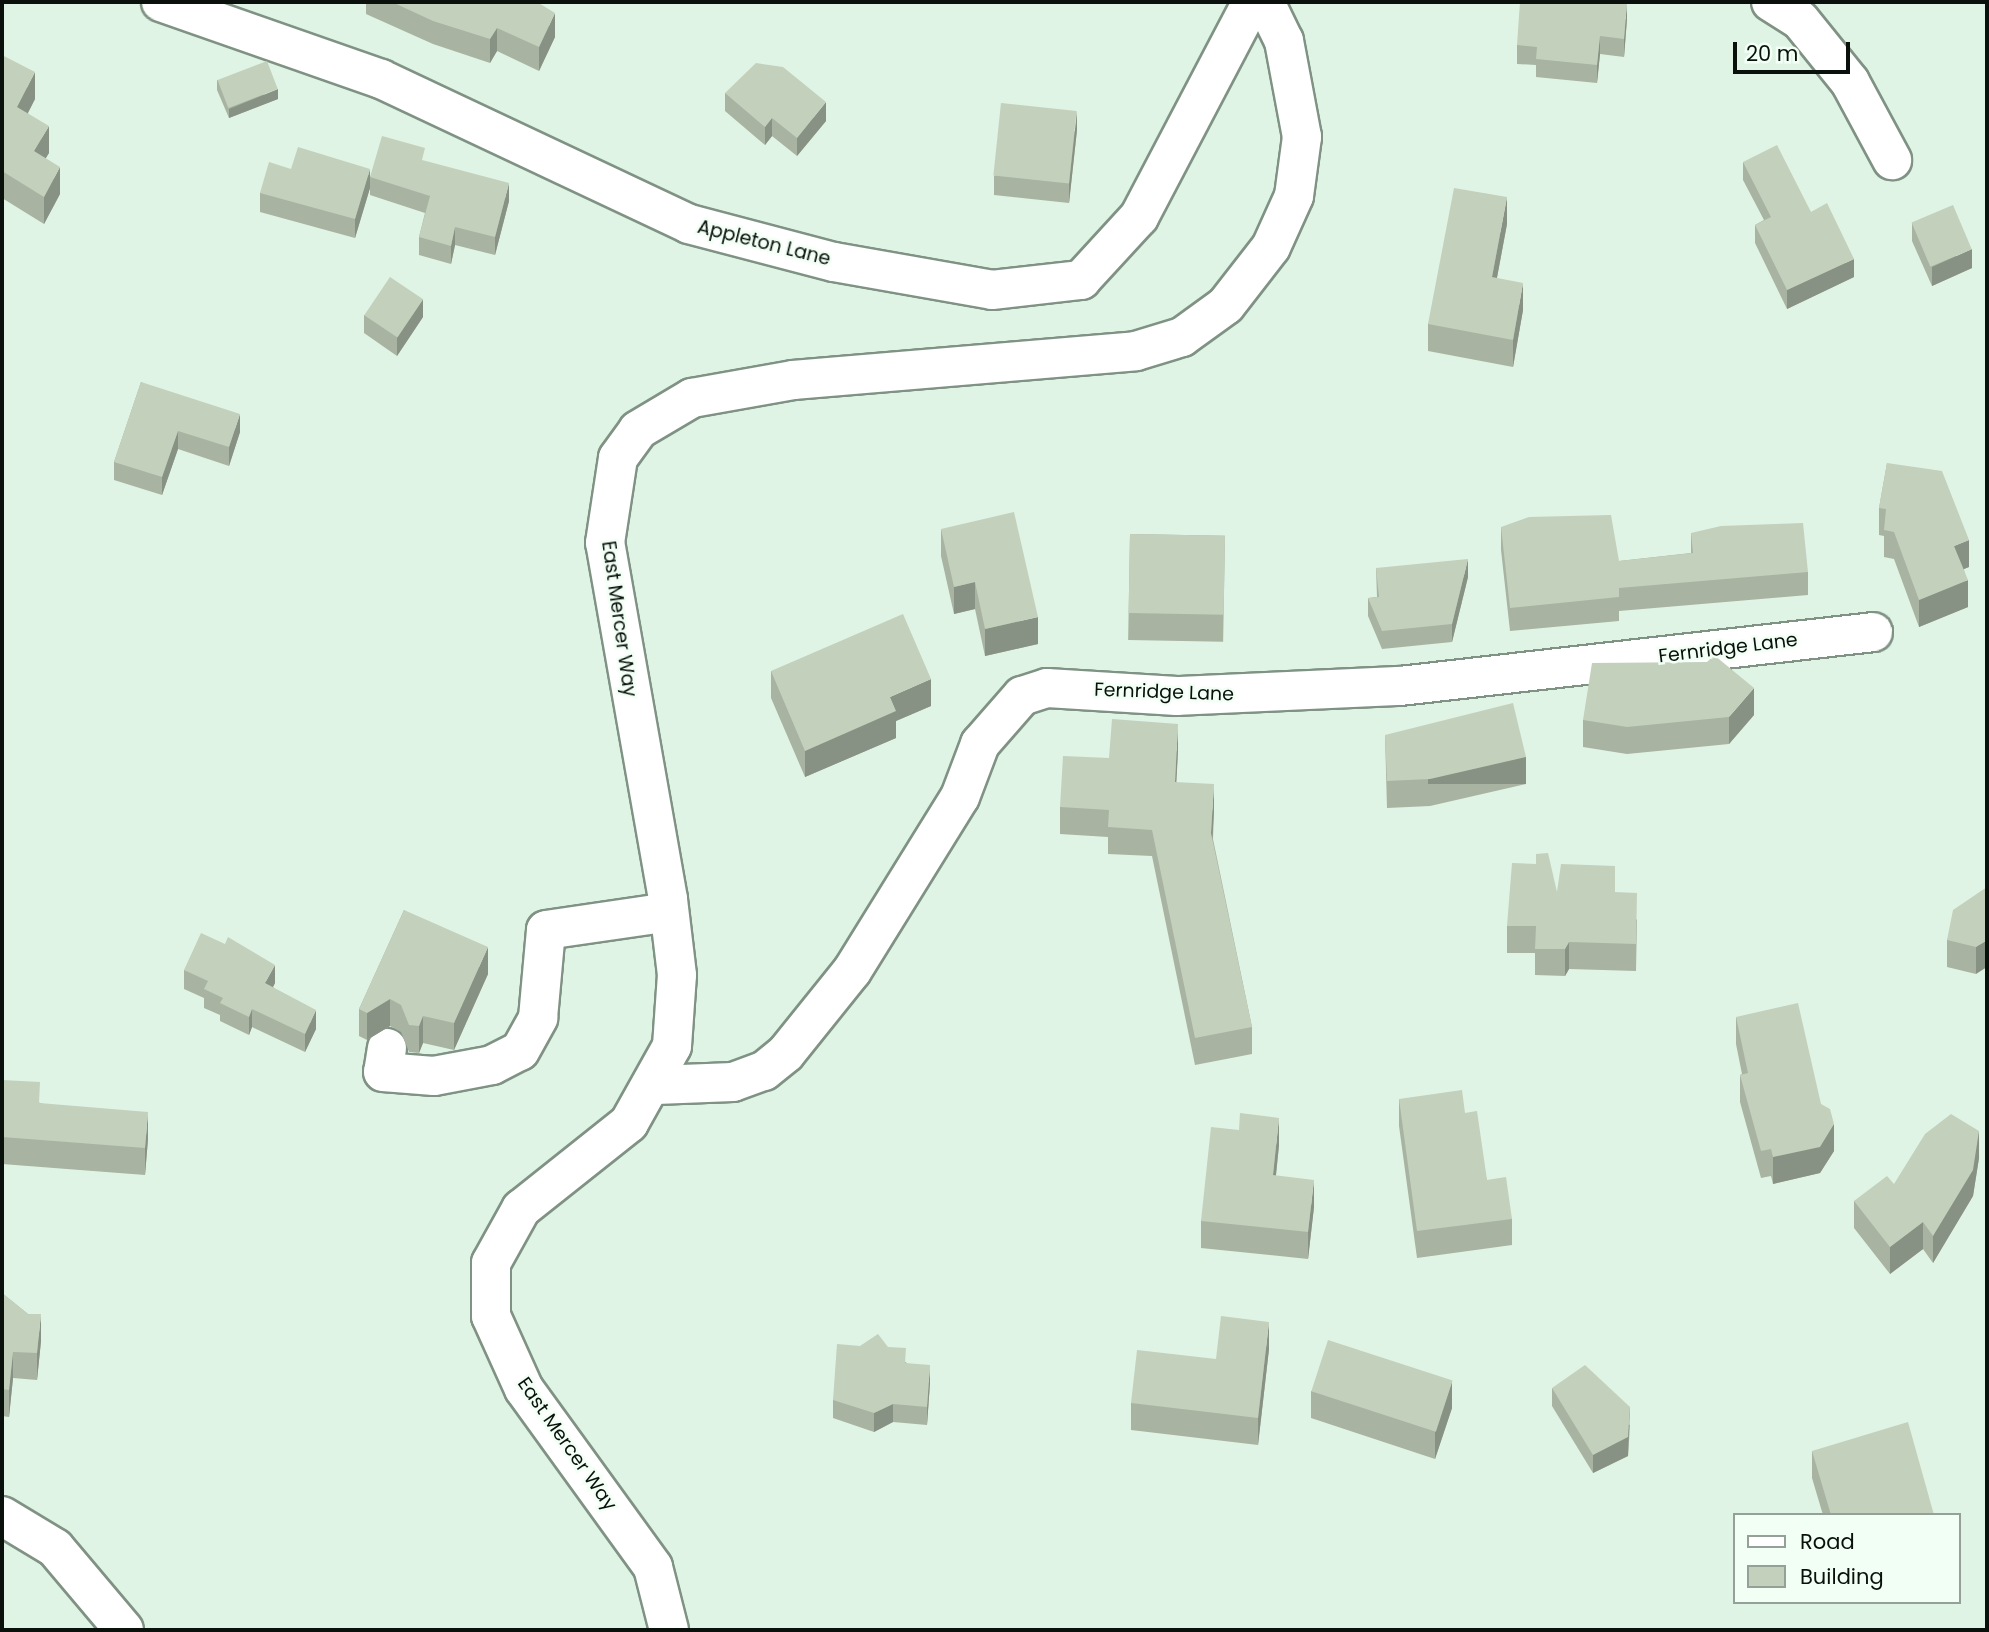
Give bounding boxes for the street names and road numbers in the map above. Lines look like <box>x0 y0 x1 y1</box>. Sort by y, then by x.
street label: Appleton Lane <box>695 215 833 271</box>
street label: East Mercer Way <box>597 540 641 698</box>
street label: Fernridge Lane <box>1657 628 1799 668</box>
street label: Fernridge Lane <box>1094 678 1234 706</box>
street label: East Mercer Way <box>513 1373 621 1515</box>

